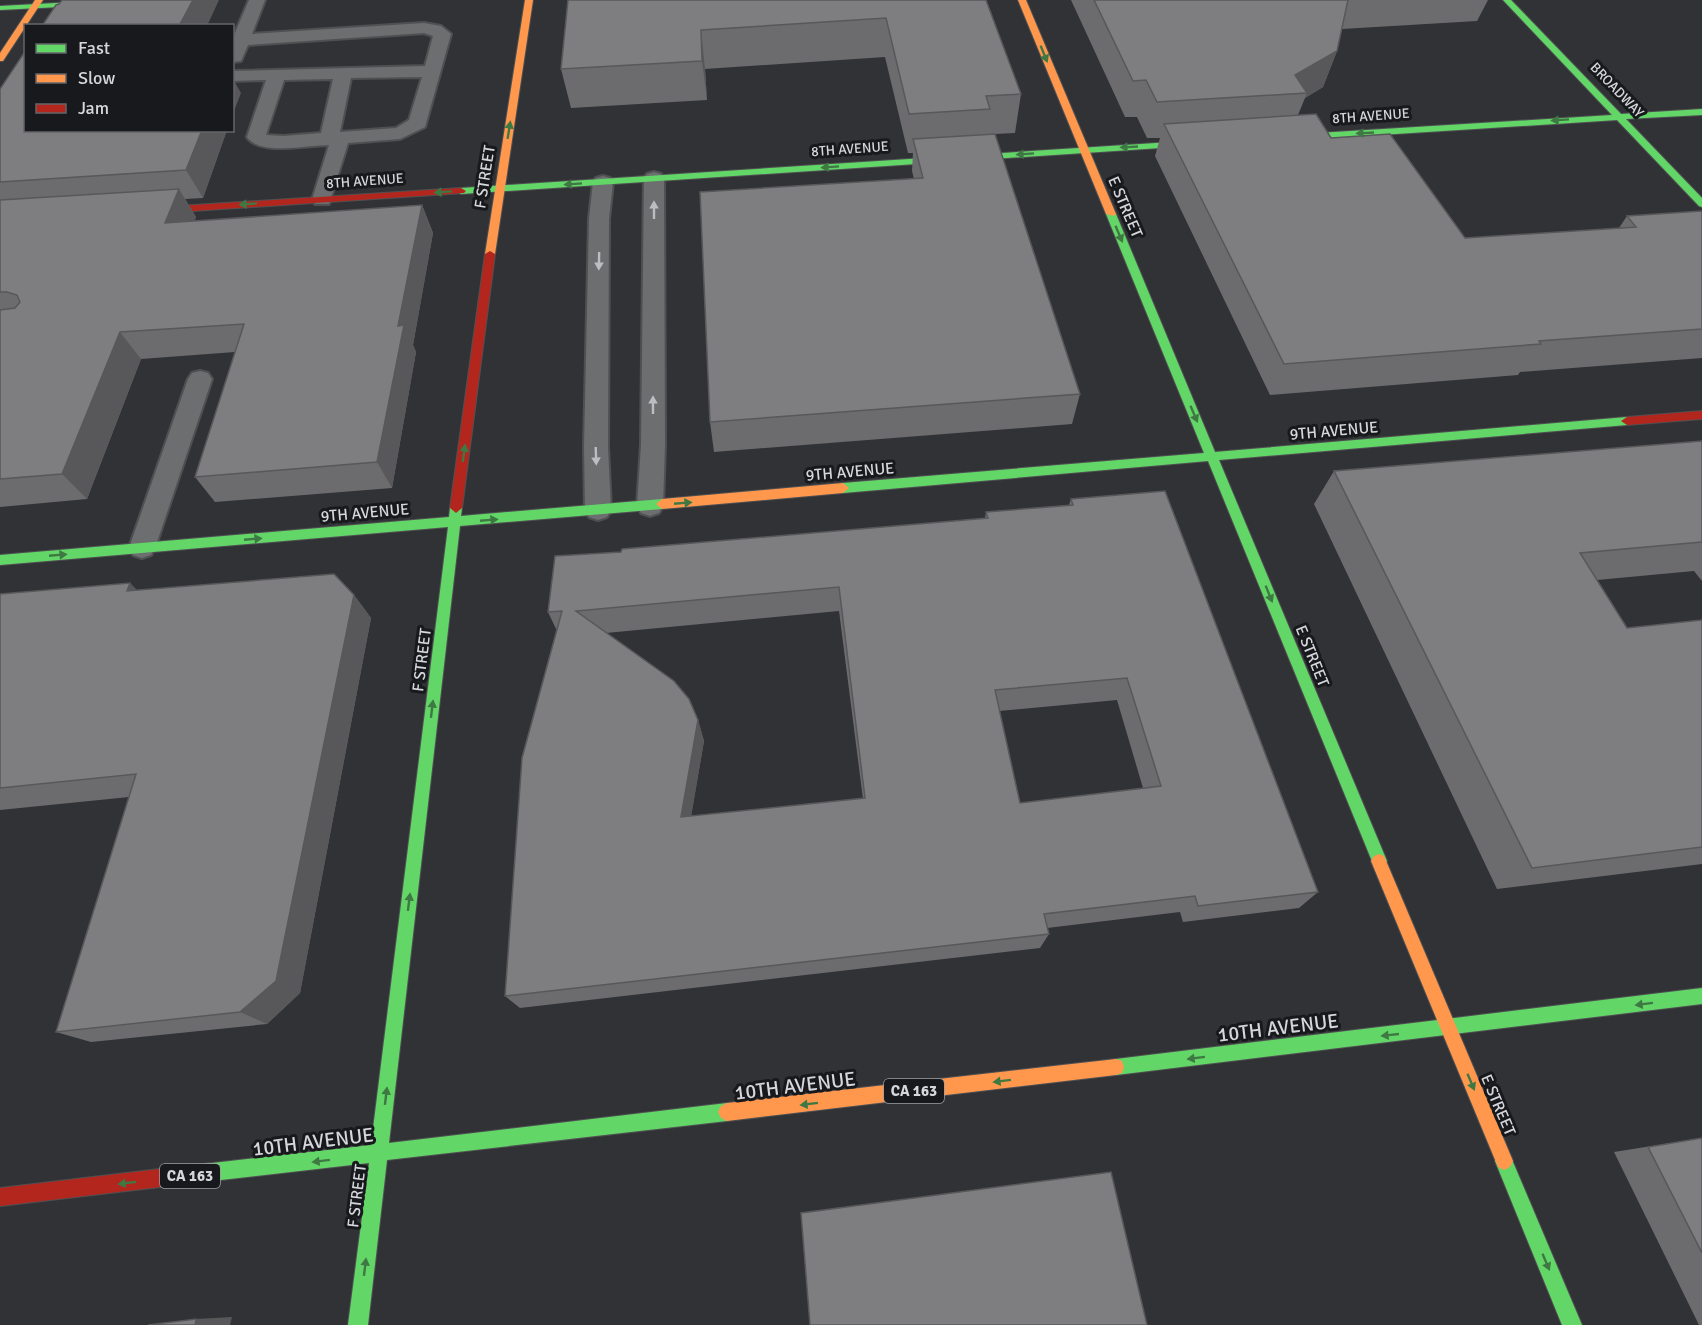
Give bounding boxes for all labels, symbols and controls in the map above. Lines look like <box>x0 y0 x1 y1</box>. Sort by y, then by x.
legend <box>24 24 234 132</box>
text: Fast <box>78 37 110 59</box>
one-way arrow <box>1040 45 1049 63</box>
street label: BROADWAY <box>1587 59 1647 121</box>
text: Slow <box>78 67 115 89</box>
text: Jam <box>78 97 109 119</box>
street label: 8TH AVENUE <box>1332 105 1410 127</box>
one-way arrow <box>1551 115 1570 125</box>
one-way arrow <box>505 121 514 140</box>
one-way arrow <box>1356 129 1375 138</box>
street label: 8TH AVENUE <box>811 138 889 160</box>
one-way arrow <box>1119 143 1138 152</box>
street label: F STREET <box>470 144 500 210</box>
one-way arrow <box>1016 149 1035 159</box>
one-way arrow <box>821 162 840 171</box>
street label: 8TH AVENUE <box>326 170 404 192</box>
street label: E STREET <box>1103 173 1147 241</box>
one-way arrow <box>563 179 582 189</box>
one-way arrow <box>433 188 452 197</box>
one-way arrow <box>238 200 257 209</box>
one-way arrow <box>649 201 659 220</box>
one-way arrow <box>1114 226 1124 244</box>
one-way arrow <box>594 252 603 271</box>
one-way arrow <box>648 396 658 415</box>
one-way arrow <box>1190 405 1199 423</box>
street label: 9TH AVENUE <box>1289 417 1379 445</box>
one-way arrow <box>459 443 468 462</box>
one-way arrow <box>592 447 601 466</box>
street label: 9TH AVENUE <box>805 458 895 486</box>
one-way arrow <box>674 498 693 508</box>
street label: 9TH AVENUE <box>320 499 410 527</box>
one-way arrow <box>479 515 498 524</box>
one-way arrow <box>243 534 262 544</box>
one-way arrow <box>49 550 68 560</box>
one-way arrow <box>1265 585 1274 603</box>
street label: E STREET <box>1291 622 1333 690</box>
street label: F STREET <box>408 627 436 693</box>
one-way arrow <box>428 699 437 718</box>
one-way arrow <box>404 893 414 912</box>
one-way arrow <box>1634 999 1653 1008</box>
street label: 10TH AVENUE <box>1216 1008 1340 1048</box>
one-way arrow <box>1380 1030 1399 1040</box>
one-way arrow <box>1187 1053 1206 1062</box>
street label: 10TH AVENUE <box>733 1066 857 1106</box>
street label: E STREET <box>1476 1071 1520 1139</box>
one-way arrow <box>1466 1074 1475 1091</box>
one-way arrow <box>993 1076 1012 1085</box>
road number: CA 163 <box>884 1079 944 1103</box>
one-way arrow <box>381 1086 391 1105</box>
one-way arrow <box>799 1099 818 1108</box>
street label: 10TH AVENUE <box>251 1122 375 1162</box>
one-way arrow <box>311 1156 330 1165</box>
street label: F STREET <box>343 1163 371 1229</box>
road number: CA 163 <box>160 1164 220 1188</box>
one-way arrow <box>118 1178 137 1188</box>
one-way arrow <box>1542 1253 1551 1271</box>
one-way arrow <box>361 1257 370 1276</box>

